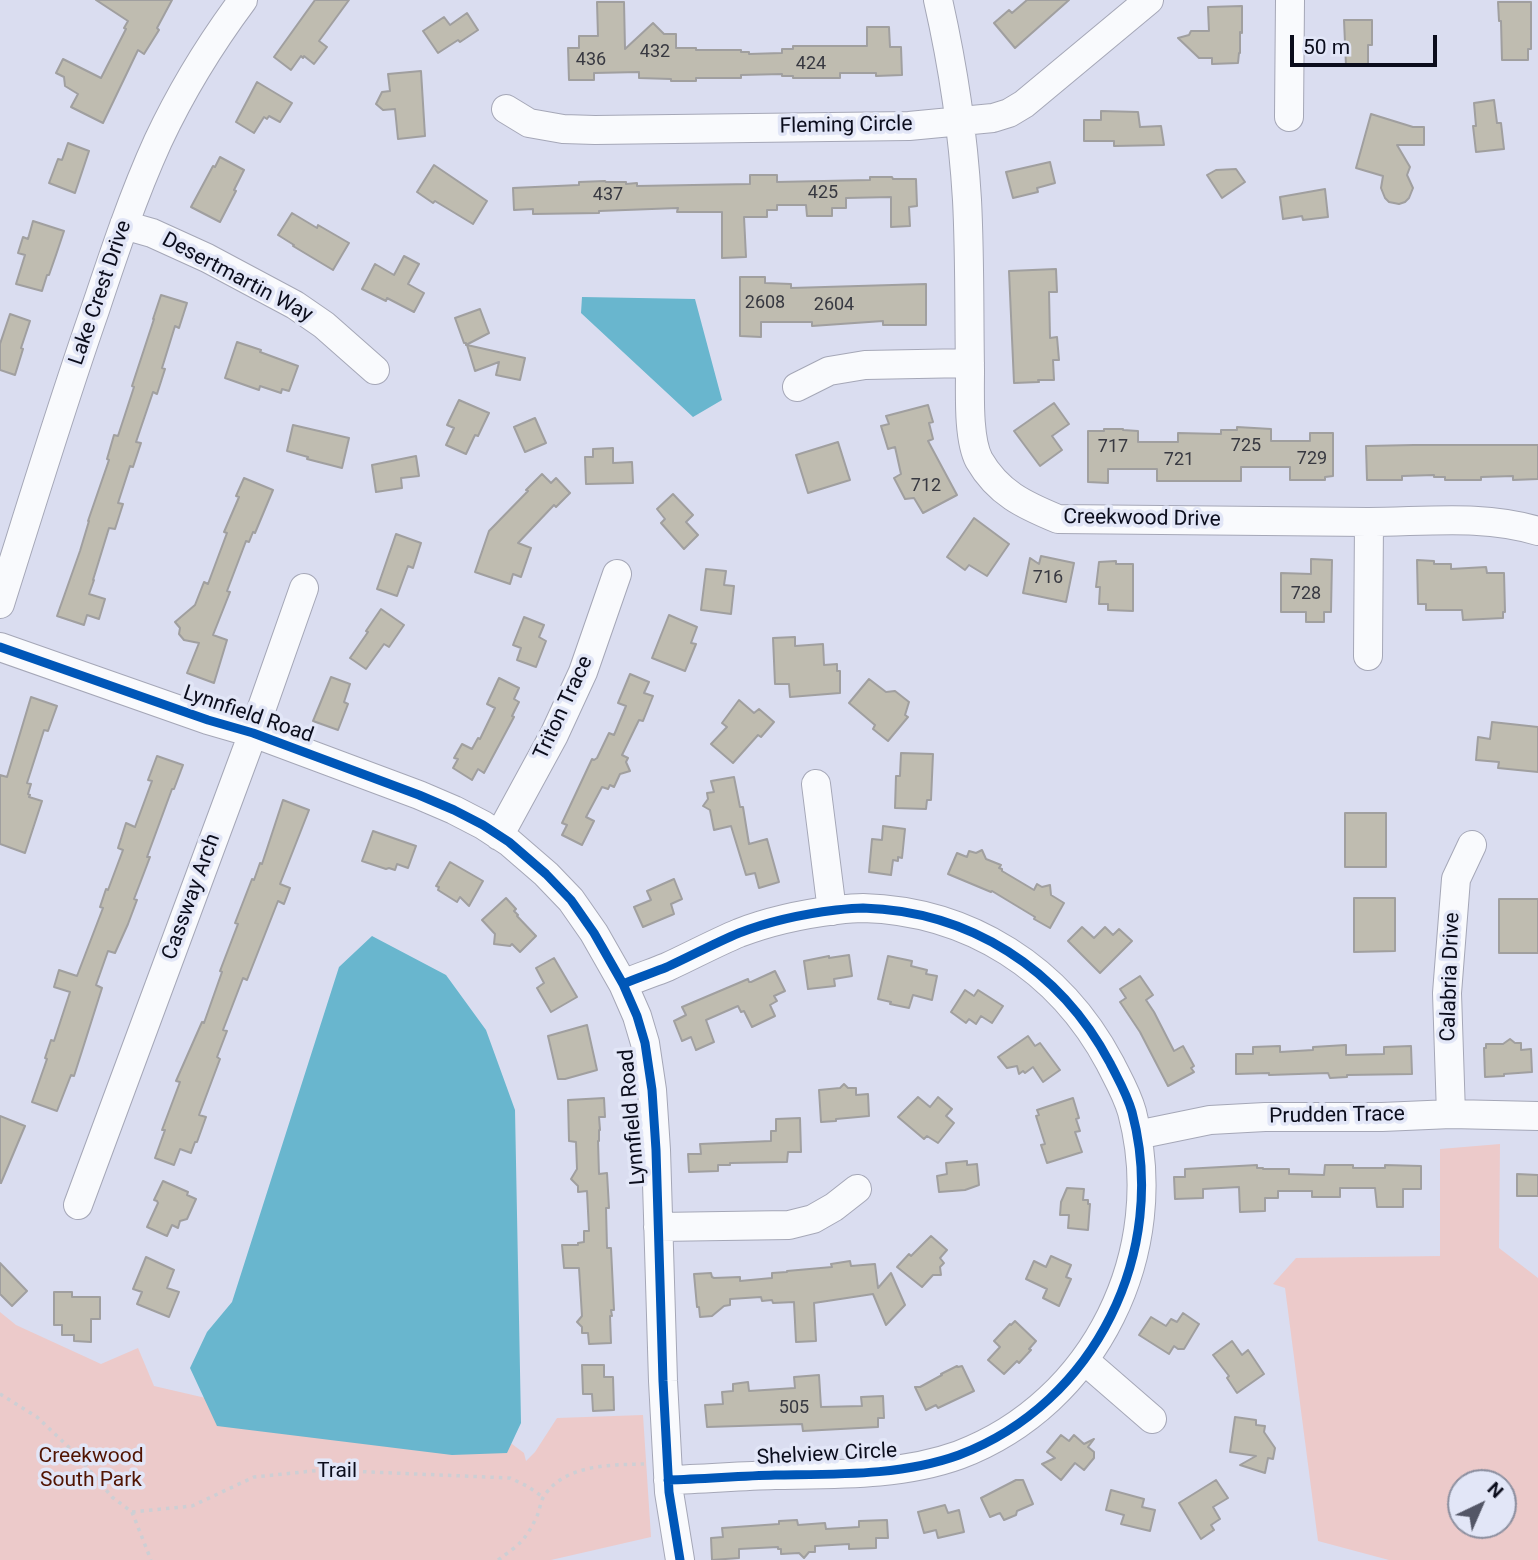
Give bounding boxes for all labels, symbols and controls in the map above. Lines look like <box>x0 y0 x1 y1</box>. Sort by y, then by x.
scale bar <box>1293 21 1440 65</box>
text: 50 m <box>1303 35 1350 59</box>
house number: 432 <box>640 41 670 63</box>
house number: 436 <box>576 49 606 71</box>
house number: 424 <box>796 53 826 75</box>
street label: Fleming Circle <box>779 112 913 140</box>
house number: 425 <box>808 182 838 204</box>
house number: 437 <box>593 184 623 206</box>
street label: Lake Crest Drive <box>64 217 138 369</box>
street label: Desertmartin Way <box>157 228 317 328</box>
house number: 2608 <box>745 292 785 314</box>
house number: 2604 <box>814 294 854 316</box>
house number: 725 <box>1231 435 1261 457</box>
house number: 717 <box>1098 436 1128 458</box>
house number: 729 <box>1297 448 1327 470</box>
house number: 721 <box>1164 449 1194 471</box>
house number: 712 <box>911 475 941 497</box>
street label: Creekwood Drive <box>1063 505 1221 533</box>
house number: 716 <box>1033 567 1063 589</box>
house number: 728 <box>1291 583 1321 605</box>
street label: Triton Trace <box>529 652 599 764</box>
street label: Lynnfield Road <box>180 681 316 749</box>
street label: Cassway Arch <box>158 831 226 963</box>
street label: Calabria Drive <box>1436 912 1466 1042</box>
street label: Lynnfield Road <box>615 1048 651 1186</box>
street label: Prudden Trace <box>1269 1102 1405 1130</box>
house number: 505 <box>779 1397 809 1419</box>
street label: Shelview Circle <box>756 1439 898 1471</box>
park label: Creekwood South Park <box>38 1444 144 1494</box>
street label: Trail <box>317 1459 357 1485</box>
north arrow <box>1447 1469 1517 1539</box>
text: N <box>1483 1477 1508 1503</box>

